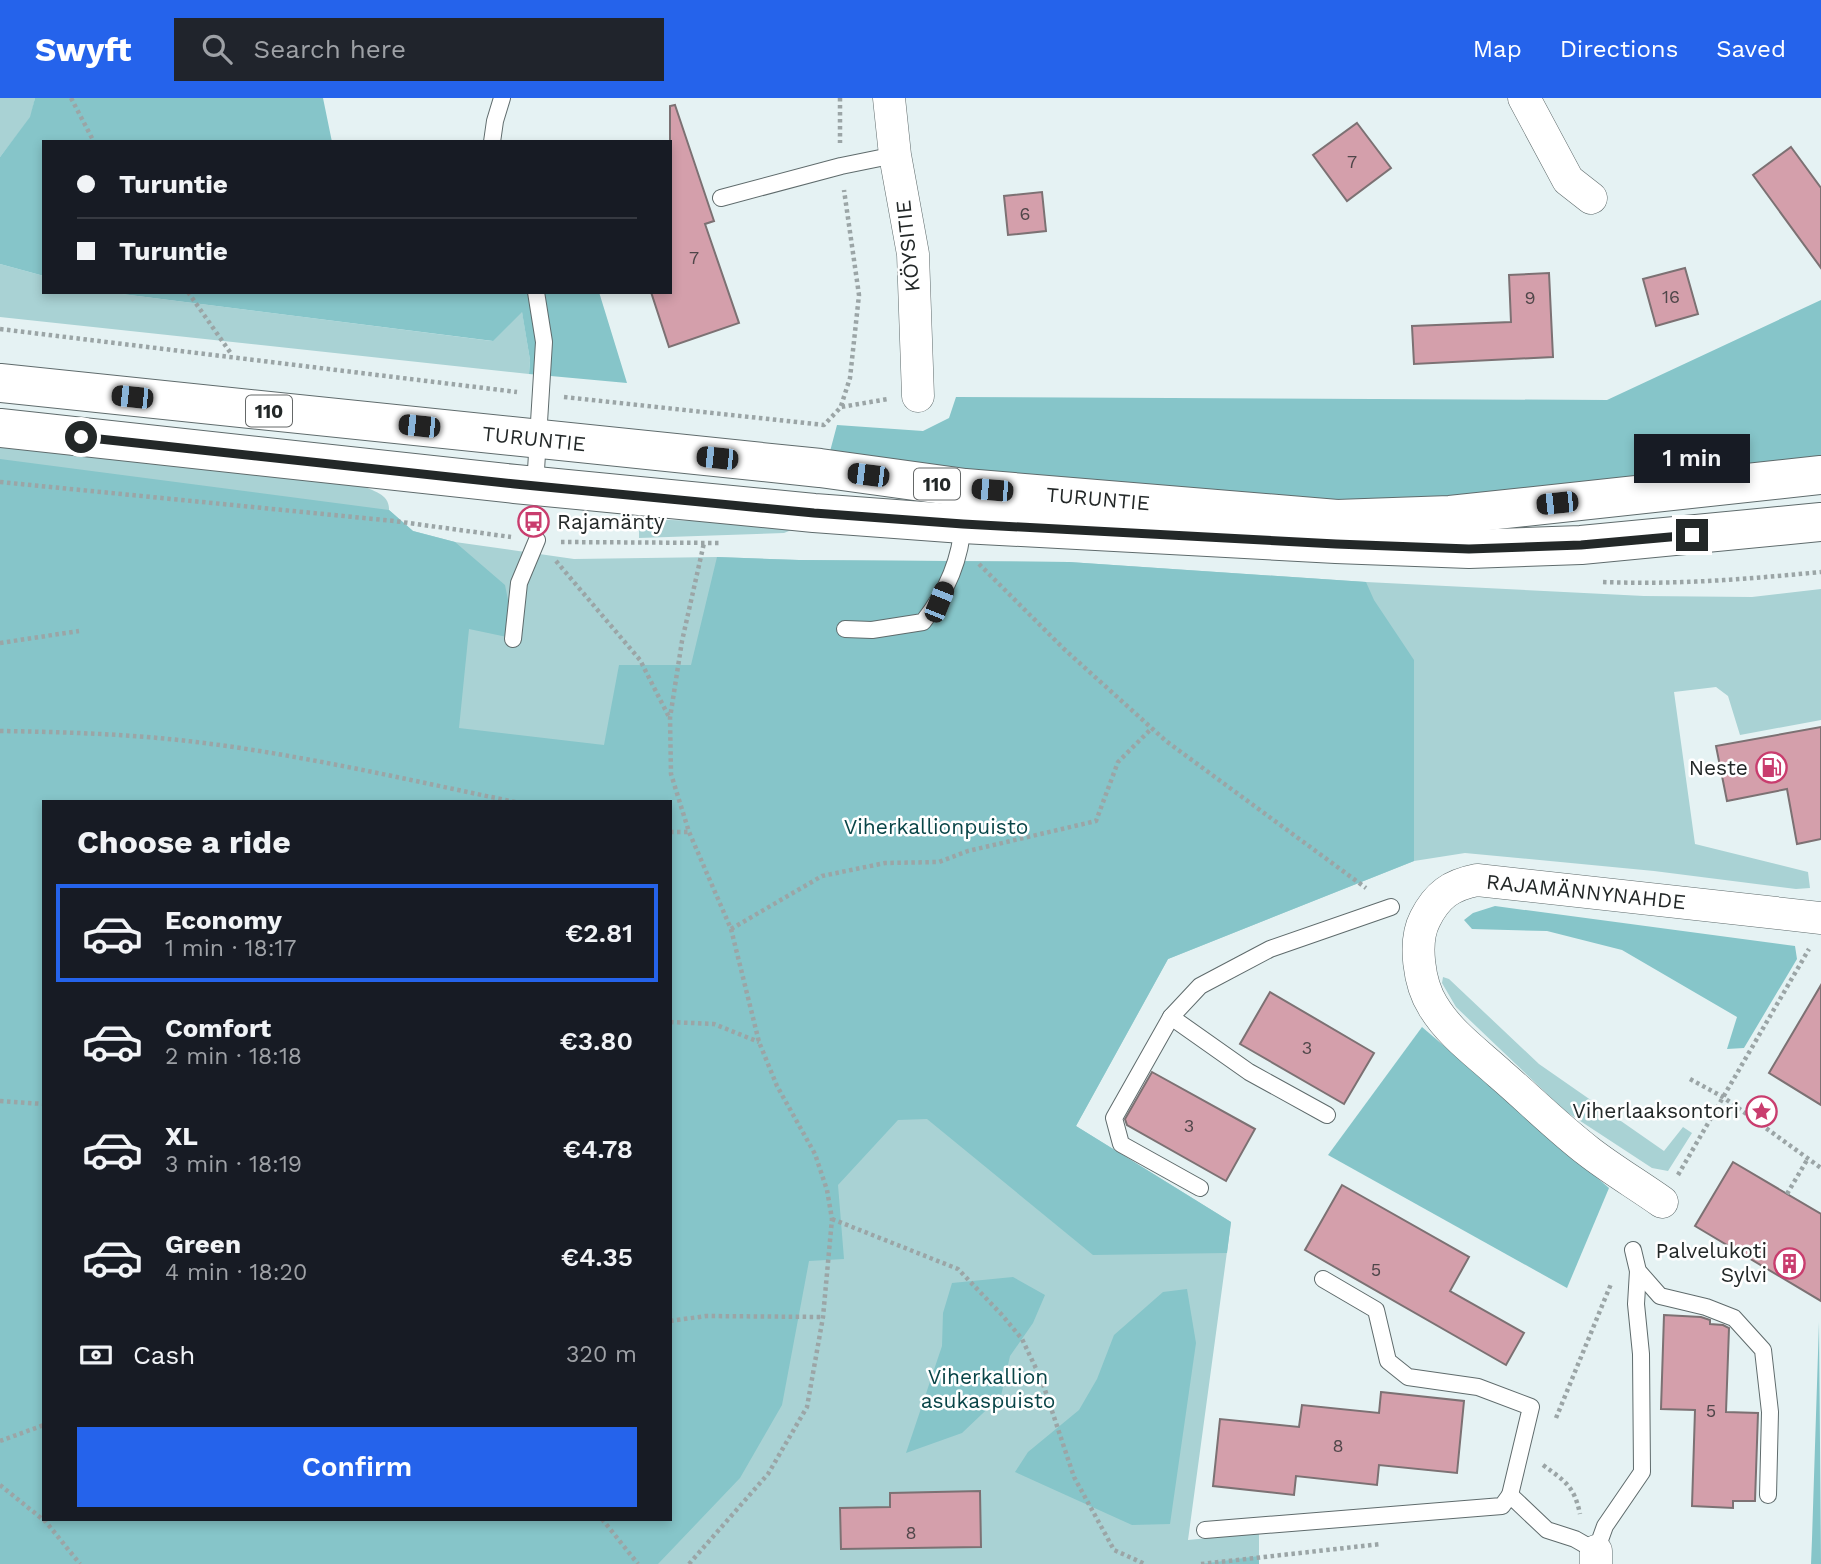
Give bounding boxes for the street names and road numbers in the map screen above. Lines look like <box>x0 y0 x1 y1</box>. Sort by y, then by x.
street label: KÖYSITIE <box>890 199 925 293</box>
road number: 110 <box>246 396 292 426</box>
street label: TURUNTIE <box>481 421 587 456</box>
road number: 110 <box>914 468 960 500</box>
street label: TURUNTIE <box>1045 482 1151 515</box>
street label: RAJAMÄNNYNAHDE <box>1485 869 1687 914</box>

